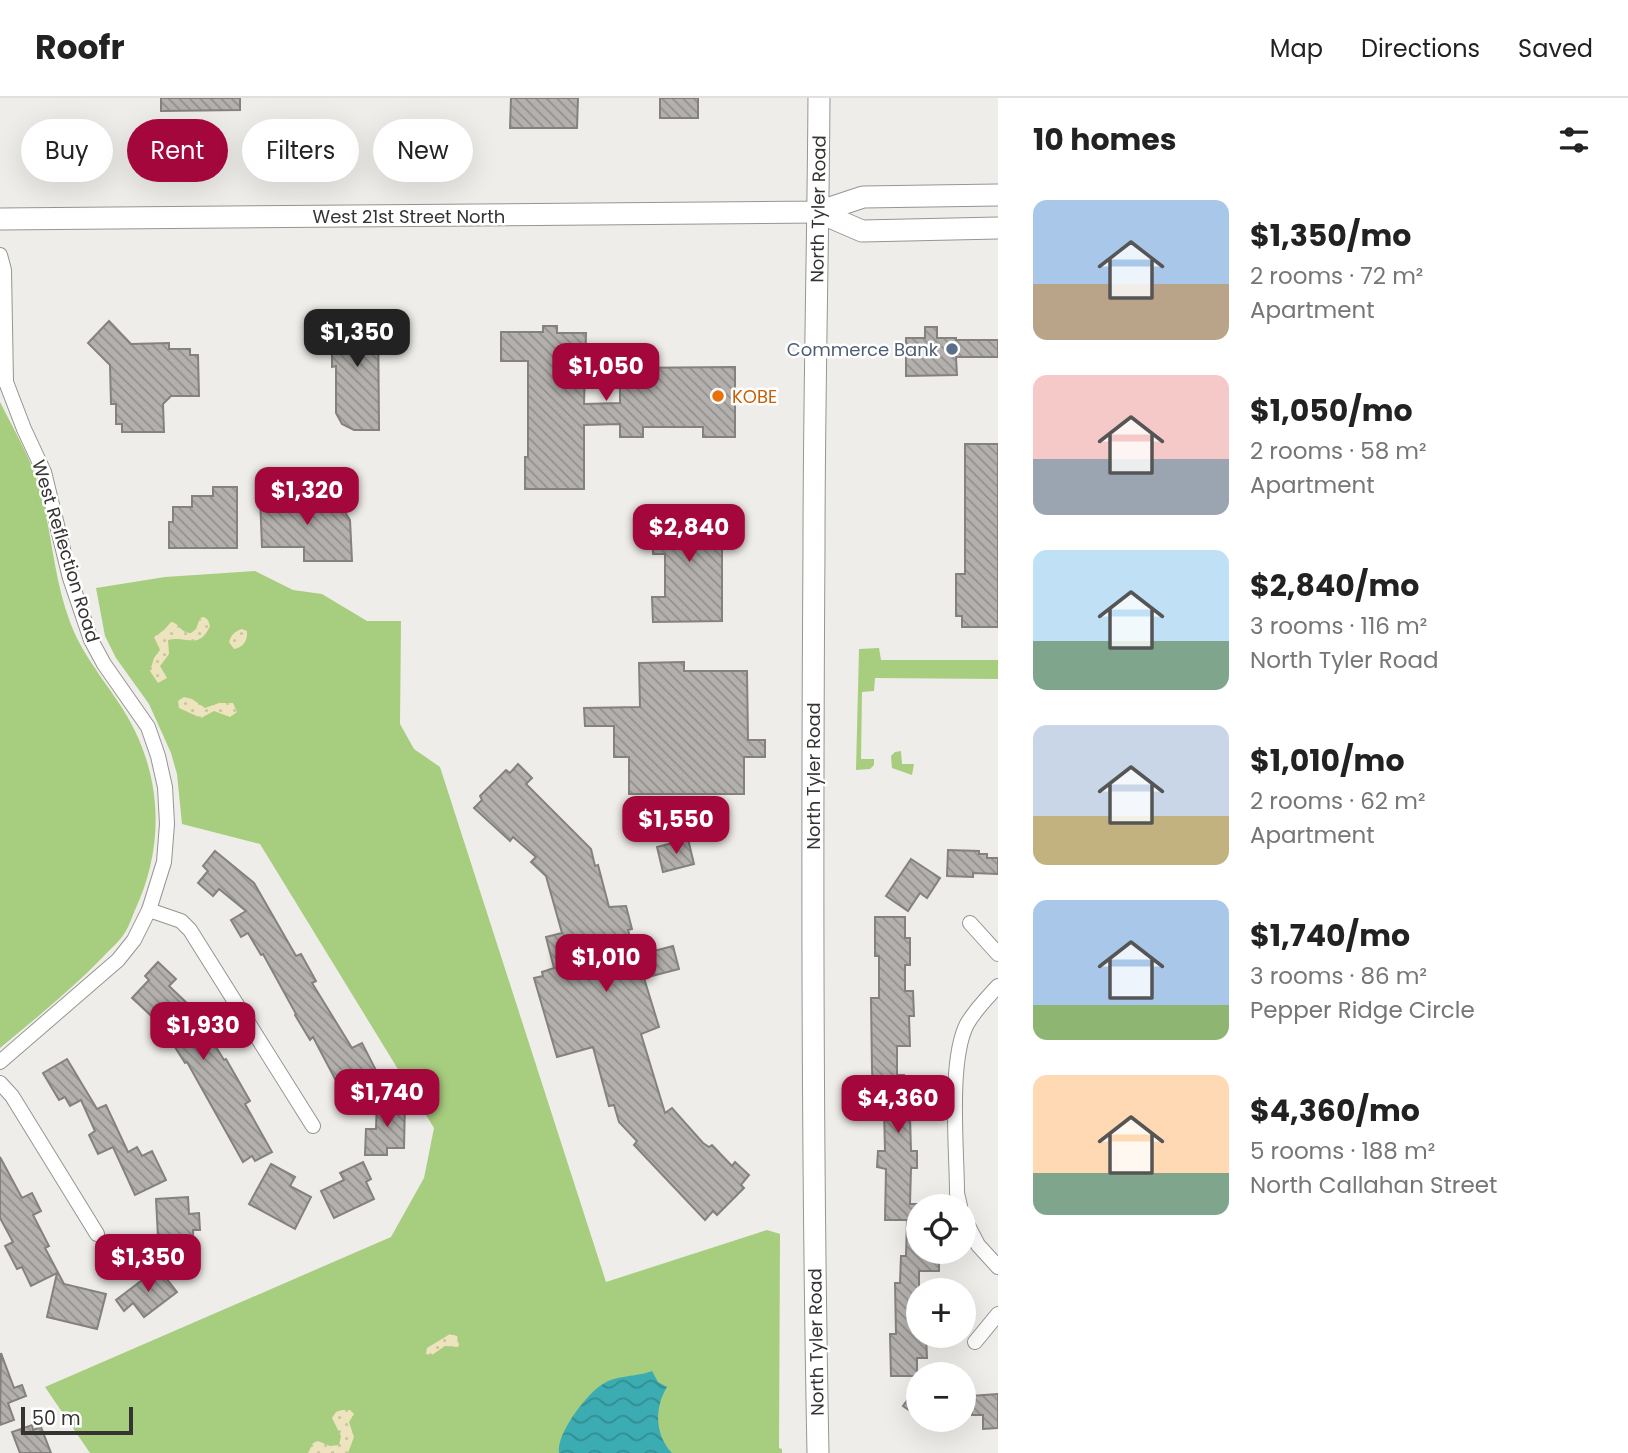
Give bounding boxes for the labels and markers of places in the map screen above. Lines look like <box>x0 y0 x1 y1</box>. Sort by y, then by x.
pin: $1,350 <box>300 310 414 369</box>
place label: Commerce Bank <box>787 337 939 362</box>
marker: Commerce Bank <box>944 341 960 357</box>
pin: $1,050 <box>549 344 663 403</box>
place label: KOBE <box>732 384 777 409</box>
marker: KOBE <box>710 388 726 404</box>
pin: $1,320 <box>250 468 364 527</box>
pin: $2,840 <box>632 504 746 564</box>
pin: $1,550 <box>619 796 733 856</box>
pin: $1,010 <box>549 934 663 994</box>
pin: $1,930 <box>146 1002 260 1062</box>
pin: $1,740 <box>330 1070 444 1129</box>
pin: $4,360 <box>841 1076 955 1135</box>
pin: $1,350 <box>91 1234 205 1294</box>

